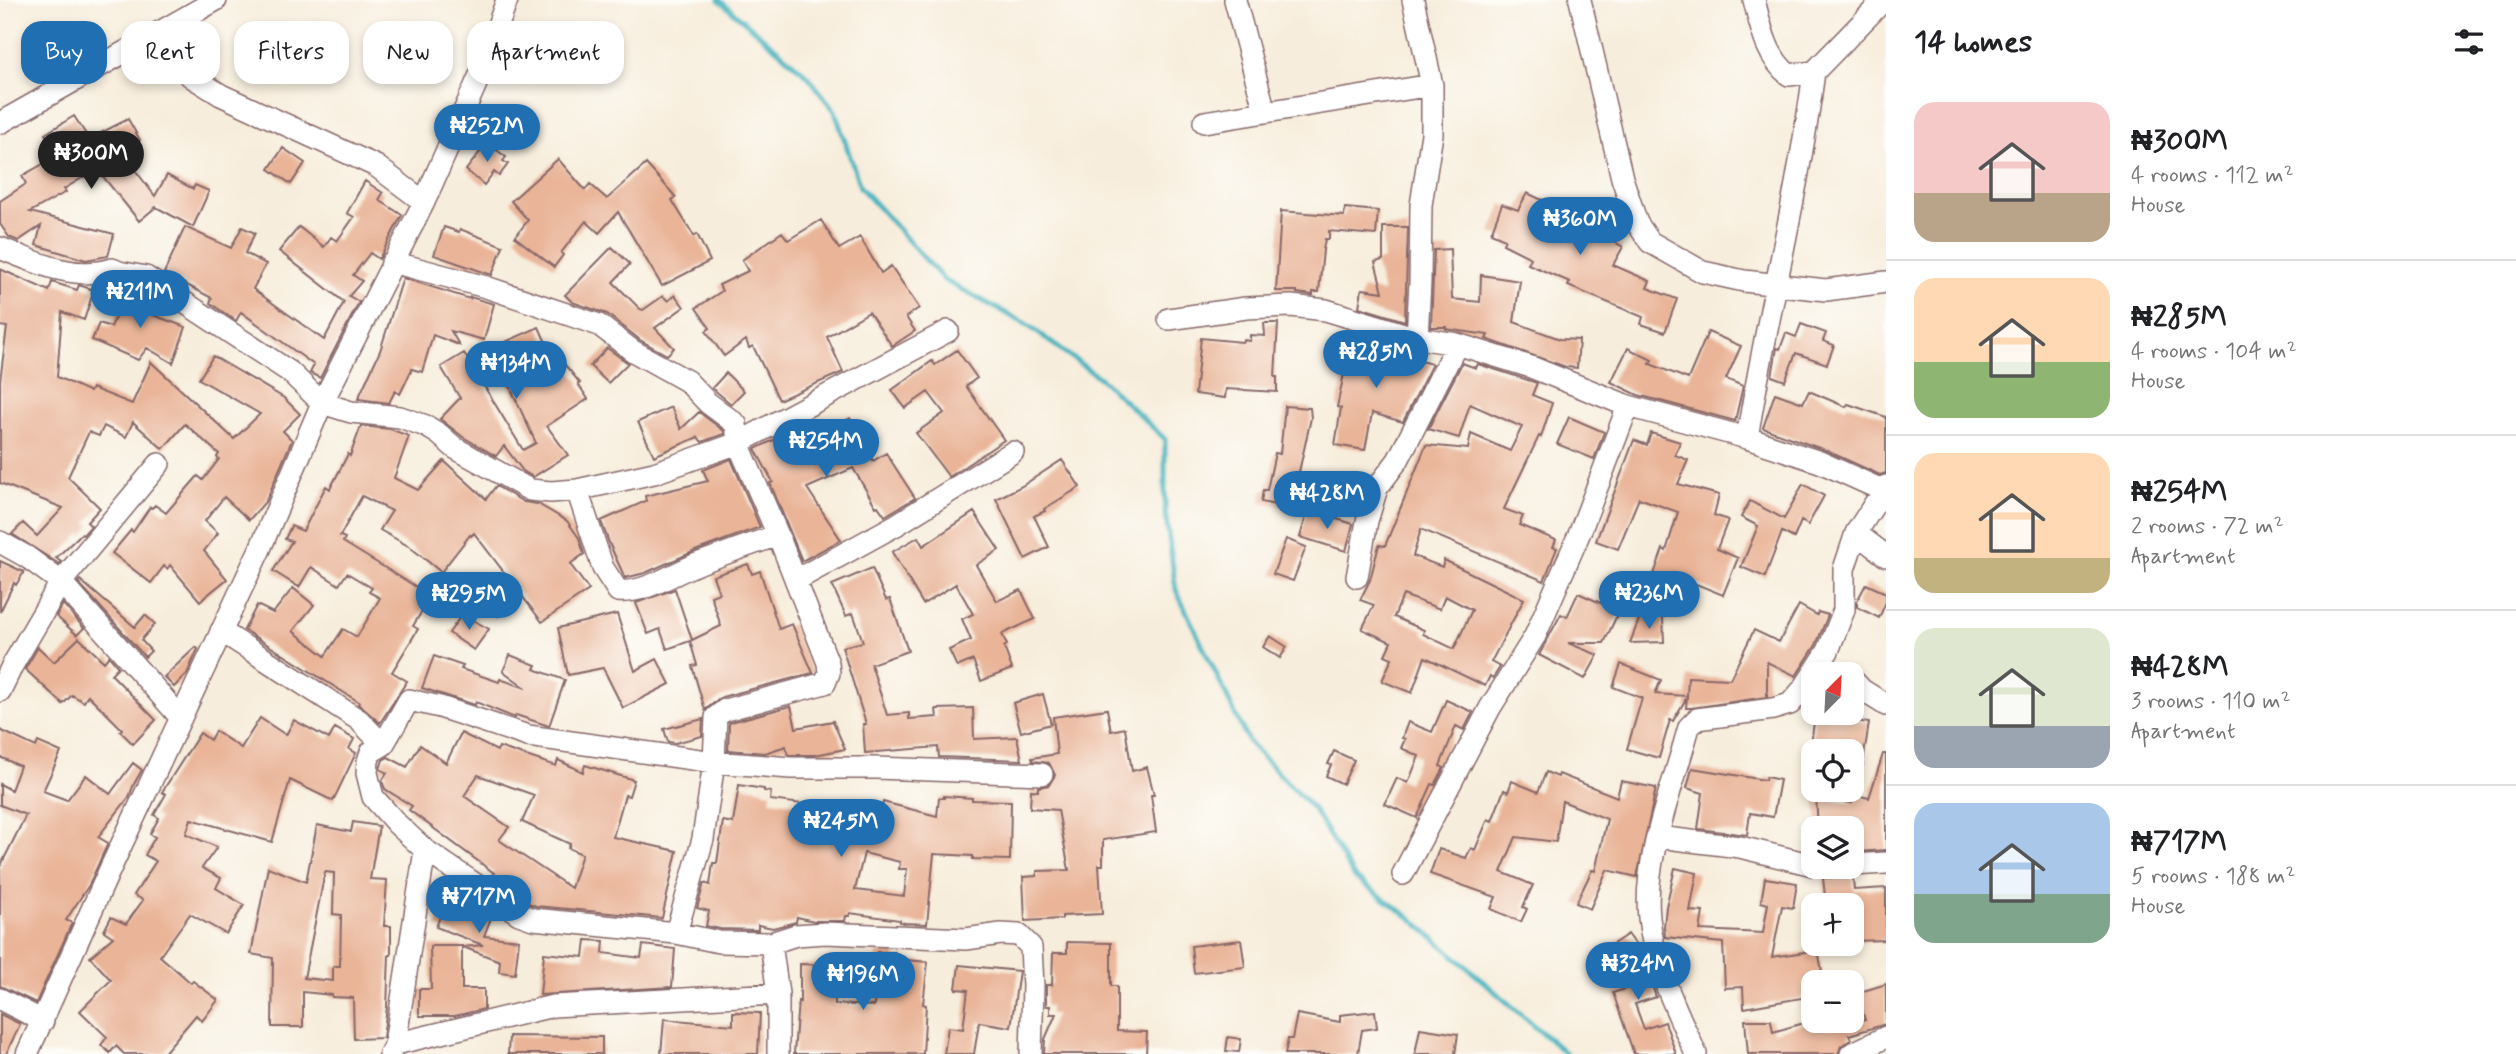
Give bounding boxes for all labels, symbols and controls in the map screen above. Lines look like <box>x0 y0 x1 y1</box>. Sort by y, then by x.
chip: Buy <box>21 21 107 84</box>
chip: Rent <box>121 21 220 84</box>
chip: Filters <box>234 21 349 84</box>
chip: New <box>363 21 453 84</box>
chip: Apartment <box>467 21 624 84</box>
text: 14 homes <box>1914 23 2032 62</box>
icon: filters <box>2450 23 2488 61</box>
pin: ₦252M <box>438 104 536 164</box>
text: ₦252M <box>450 112 524 142</box>
text: ₦300M <box>2131 122 2228 161</box>
icon: home <box>1970 130 2054 214</box>
pin: ₦300M <box>42 132 140 191</box>
text: ₦300M <box>54 139 128 169</box>
text: 4 rooms · 112 m² <box>2131 161 2294 191</box>
text: House <box>2131 191 2185 221</box>
pin: ₦360M <box>1531 198 1629 257</box>
text: ₦360M <box>1543 205 1617 235</box>
pin: ₦211M <box>91 270 189 330</box>
text: ₦211M <box>107 278 173 308</box>
text: ₦285M <box>2131 298 2227 337</box>
icon: home <box>1970 306 2054 390</box>
pin: ₦285M <box>1327 330 1425 390</box>
text: 4 rooms · 104 m² <box>2131 337 2297 367</box>
text: ₦285M <box>1339 338 1413 368</box>
pin: ₦134M <box>467 342 565 401</box>
text: ₦134M <box>481 349 551 379</box>
text: House <box>2131 367 2185 397</box>
pin: ₦254M <box>777 420 875 479</box>
text: ₦254M <box>789 427 863 457</box>
pin: ₦428M <box>1278 472 1376 531</box>
text: ₦254M <box>2131 473 2227 512</box>
text: ₦428M <box>1290 479 1364 509</box>
icon: home <box>1970 481 2054 565</box>
text: 2 rooms · 72 m² <box>2131 512 2284 542</box>
text: Apartment <box>2131 542 2236 572</box>
pin: ₦295M <box>420 572 518 632</box>
pin: ₦236M <box>1600 572 1698 631</box>
text: ₦236M <box>1615 579 1683 609</box>
text: ₦295M <box>432 580 506 610</box>
text: ₦428M <box>2131 648 2228 687</box>
icon: home <box>1970 656 2054 740</box>
north arrow <box>1801 662 1864 724</box>
map controls <box>1801 662 1864 1033</box>
text: 3 rooms · 110 m² <box>2131 687 2291 717</box>
text: Apartment <box>2131 717 2236 747</box>
button: locate <box>1801 739 1864 802</box>
pin: ₦245M <box>792 800 890 859</box>
text: ₦245M <box>804 807 878 837</box>
button: layers <box>1801 816 1864 879</box>
text: ₦717M <box>2131 823 2227 862</box>
icon: home <box>1970 831 2054 915</box>
text: 5 rooms · 188 m² <box>2131 862 2295 892</box>
pin: ₦717M <box>430 876 528 935</box>
text: ₦717M <box>442 883 516 913</box>
text: House <box>2131 892 2185 922</box>
button: + <box>1801 893 1864 956</box>
pin: ₦324M <box>1589 942 1687 1002</box>
text: ₦324M <box>1602 950 1674 980</box>
pin: ₦196M <box>814 953 912 1012</box>
text: ₦196M <box>827 960 899 990</box>
button: − <box>1801 970 1864 1033</box>

